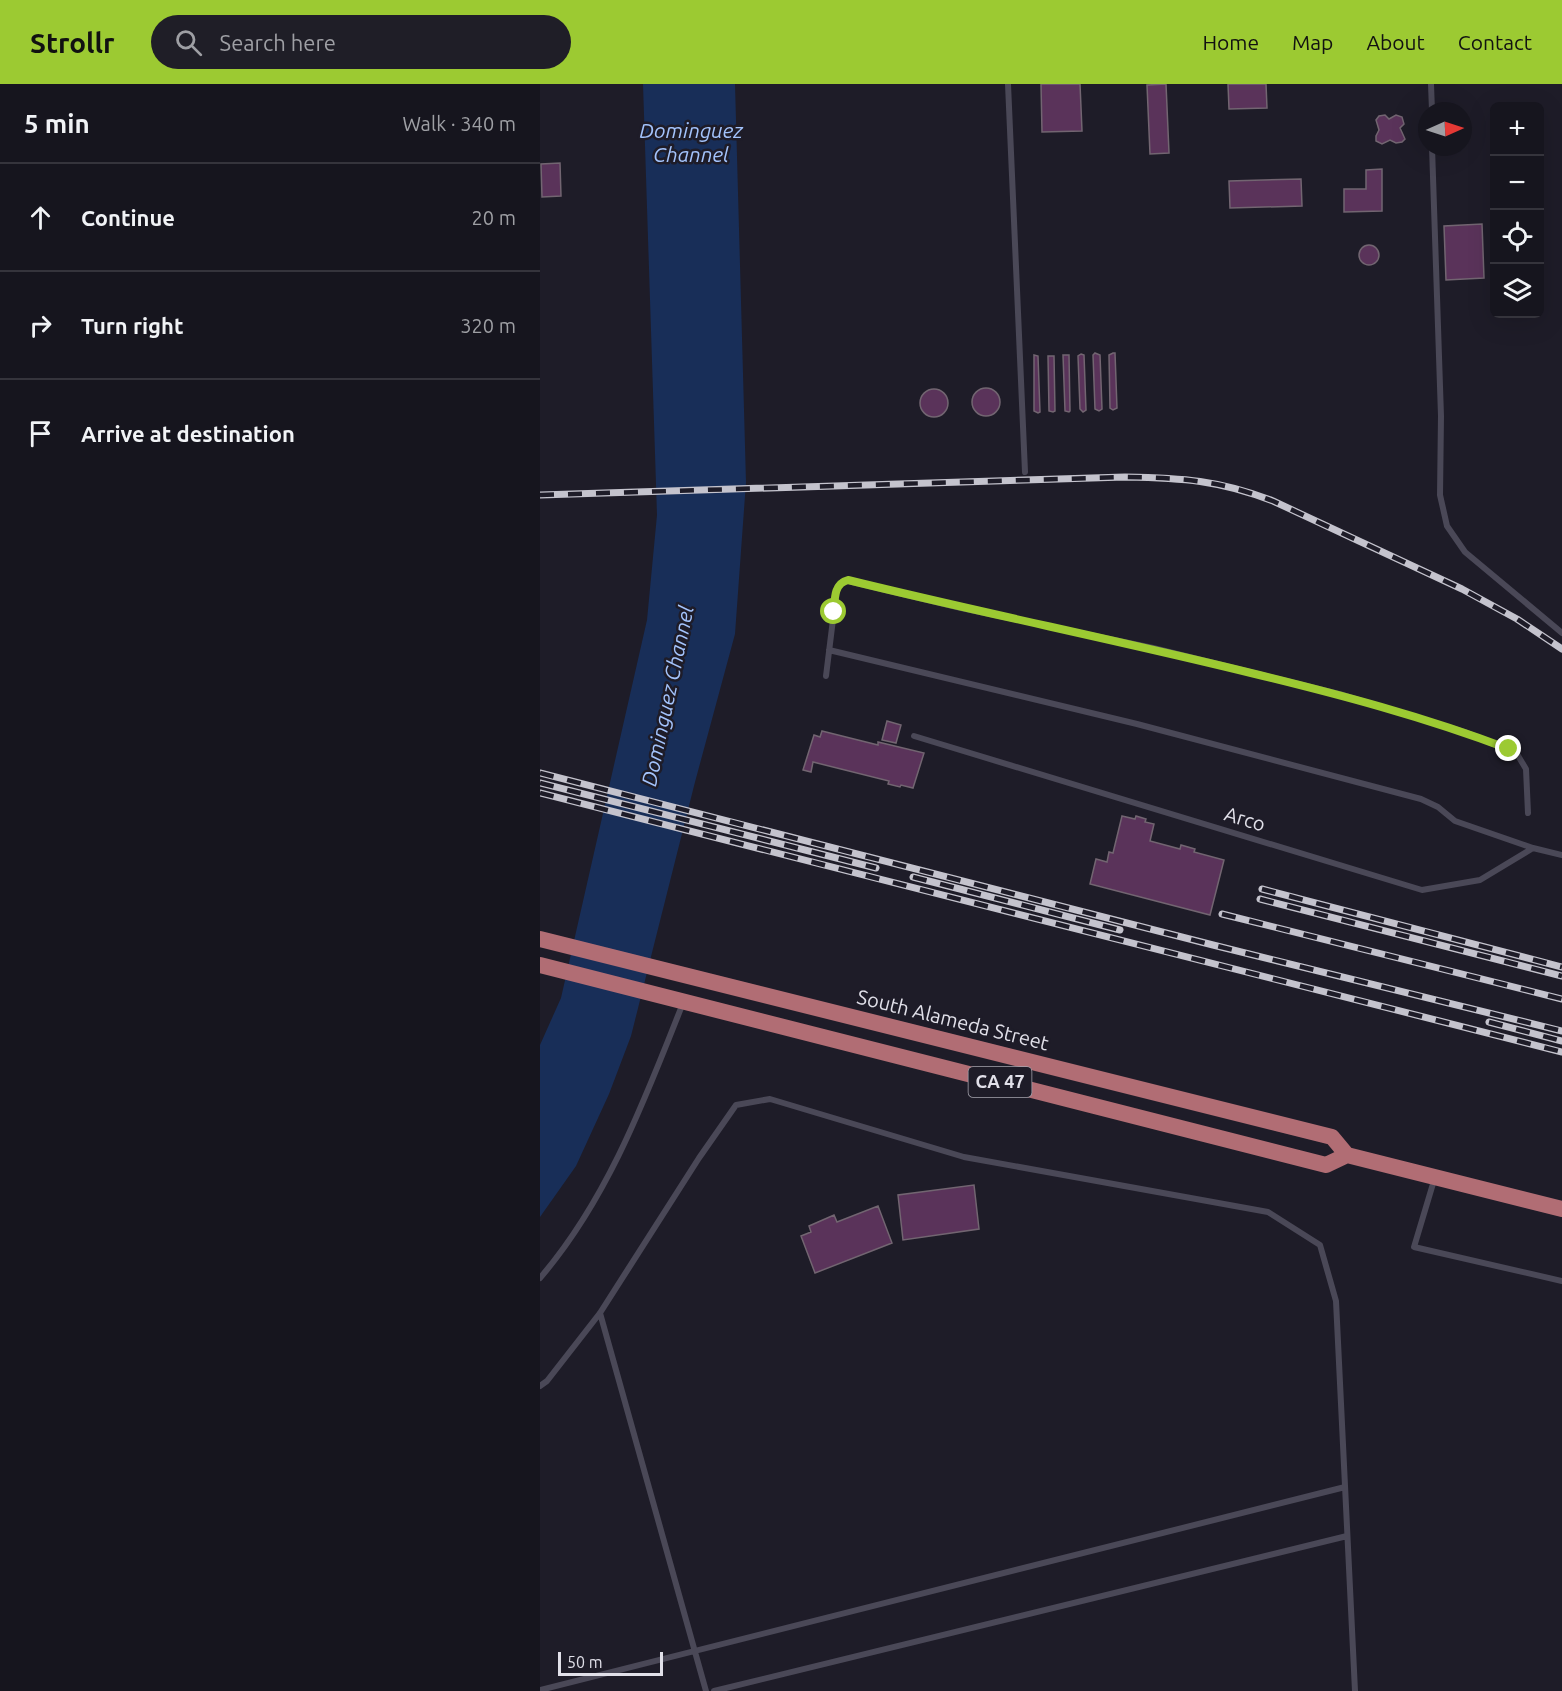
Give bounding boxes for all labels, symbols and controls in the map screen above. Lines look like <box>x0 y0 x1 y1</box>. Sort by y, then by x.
search box <box>151 15 571 69</box>
icon: search <box>172 26 205 59</box>
text: Strollr <box>30 27 115 58</box>
text: Search here <box>220 30 336 55</box>
text: Home <box>1202 30 1259 54</box>
text: Map <box>1292 30 1333 54</box>
text: About <box>1366 30 1425 54</box>
text: Contact <box>1458 30 1532 54</box>
north arrow <box>1418 102 1472 156</box>
map controls <box>1490 102 1544 318</box>
button: + <box>1490 102 1544 156</box>
text: 5 min <box>24 109 90 138</box>
text: Walk · 340 m <box>403 112 516 135</box>
water label: Dominguez Channel <box>639 118 744 166</box>
button: − <box>1490 156 1544 210</box>
icon: ahead <box>24 201 57 234</box>
text: Continue <box>81 205 175 230</box>
text: 20 m <box>472 206 516 229</box>
button: locate <box>1490 210 1544 264</box>
button: layers <box>1490 264 1544 318</box>
icon: right <box>24 309 57 342</box>
text: Turn right <box>81 313 183 338</box>
text: 320 m <box>460 314 516 337</box>
icon: arrive <box>24 417 57 450</box>
text: Arrive at destination <box>81 421 295 446</box>
route start <box>820 598 846 624</box>
water label: Dominguez Channel <box>636 603 698 788</box>
route end <box>1495 735 1521 761</box>
street label: Arco <box>1222 801 1268 836</box>
street label: South Alameda Street <box>855 985 1051 1055</box>
road number: CA 47 <box>968 1067 1032 1097</box>
scale bar <box>558 1649 663 1676</box>
text: 50 m <box>567 1653 603 1671</box>

